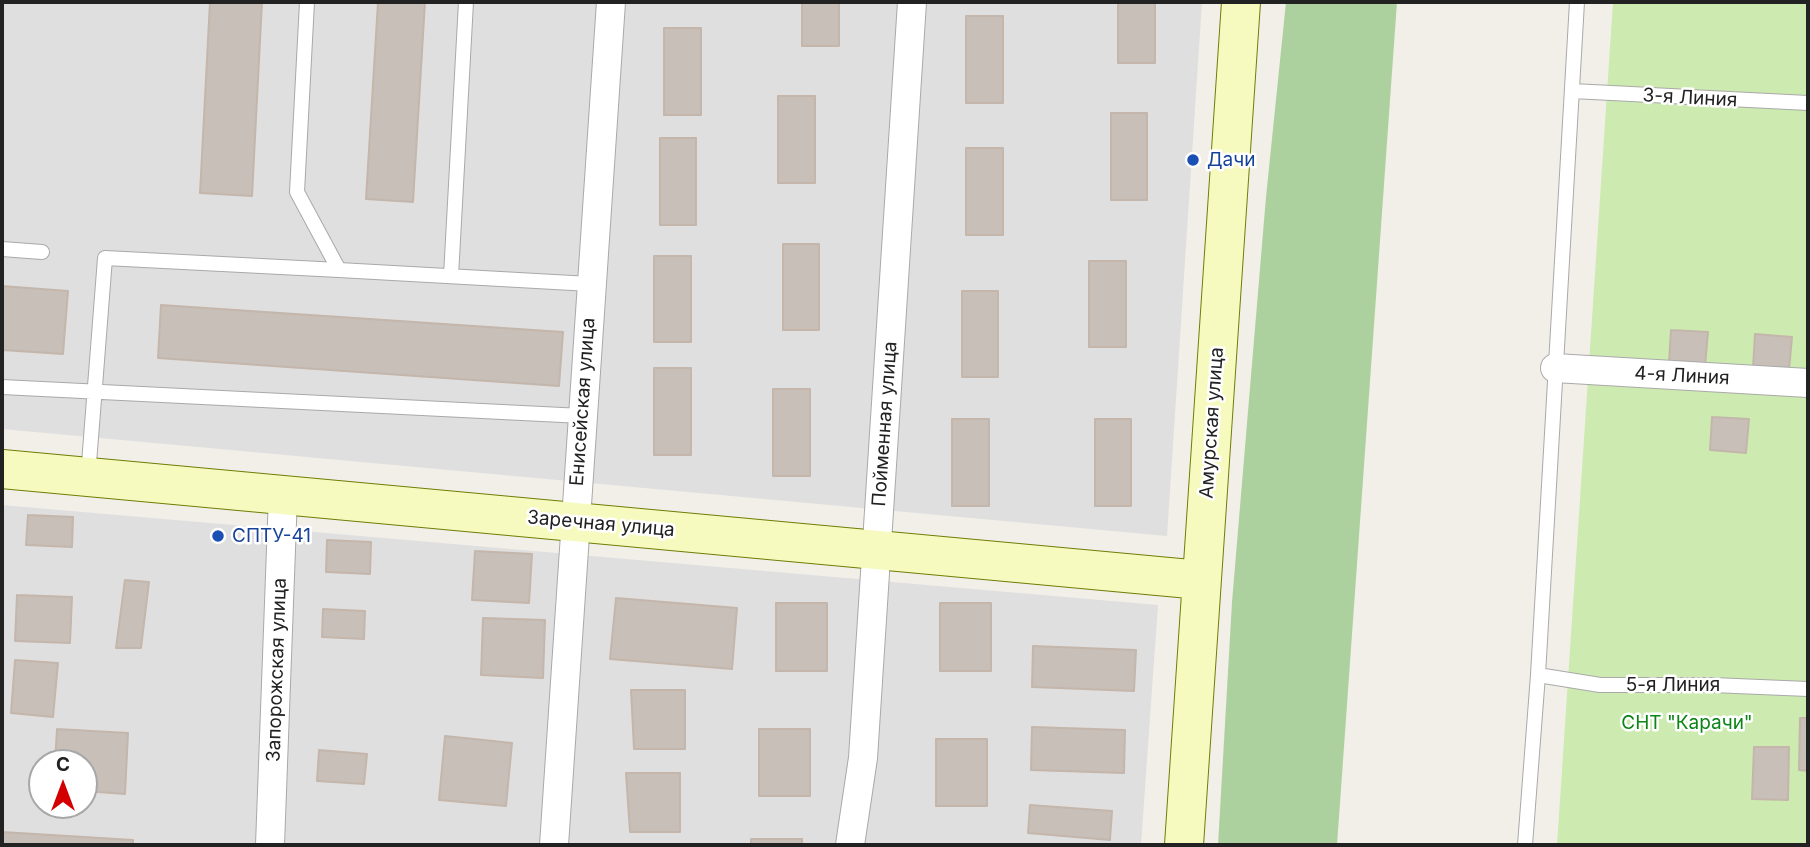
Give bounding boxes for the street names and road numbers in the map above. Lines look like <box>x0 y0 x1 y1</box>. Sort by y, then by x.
street label: 3-я Линия <box>1642 84 1738 112</box>
street label: Енисейская улица <box>566 317 600 487</box>
street label: Пойменная улица <box>868 341 902 507</box>
street label: Амурская улица <box>1195 347 1229 499</box>
street label: 4-я Линия <box>1634 362 1730 390</box>
street label: Заречная улица <box>526 506 676 542</box>
street label: Запорожская улица <box>262 578 292 762</box>
street label: 5-я Линия <box>1626 674 1720 696</box>

